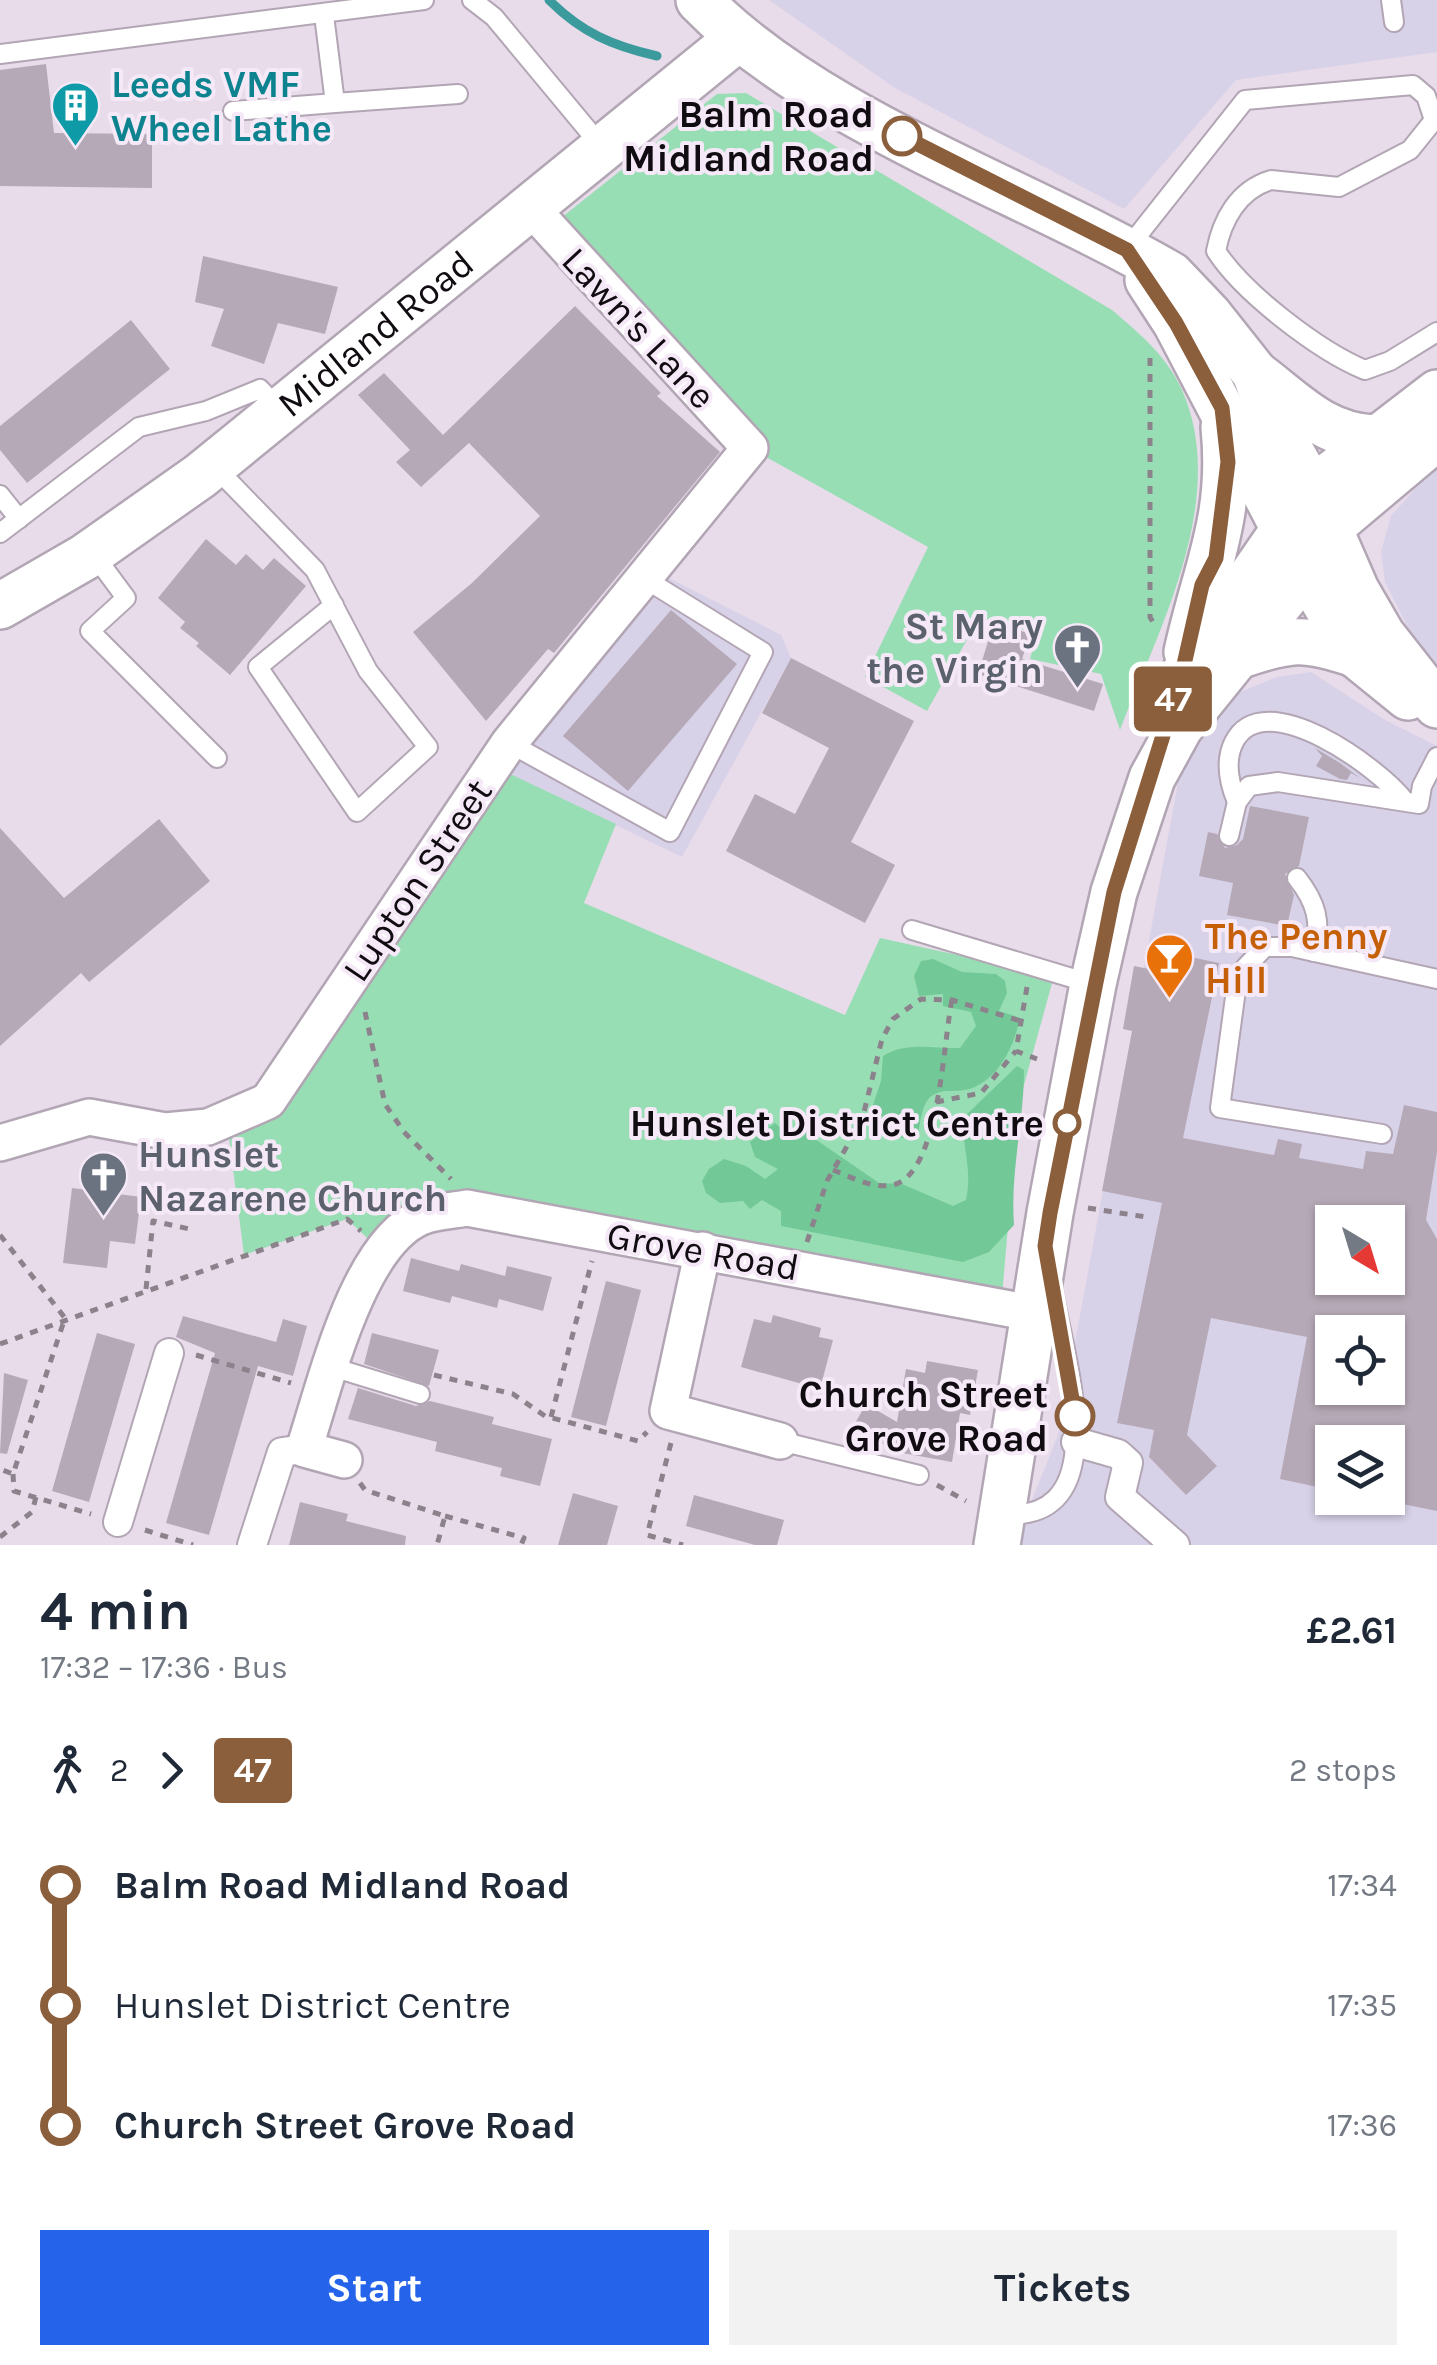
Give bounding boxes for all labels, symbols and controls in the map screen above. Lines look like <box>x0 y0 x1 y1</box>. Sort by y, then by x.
place label: Leeds VMF Wheel Lathe <box>111 62 332 151</box>
building icon: Leeds VMF Wheel Lathe <box>50 80 102 148</box>
place label: Balm Road Midland Road <box>623 92 874 181</box>
marker: Balm Road Midland Road <box>883 117 921 155</box>
street label: Lawn's Lane <box>552 238 725 418</box>
street label: Midland Road <box>269 241 483 427</box>
place label: St Mary the Virgin <box>866 604 1043 693</box>
church icon: St Mary the Virgin <box>1052 622 1104 690</box>
line badge: 47 <box>1128 666 1218 732</box>
text: 47 <box>1154 679 1192 720</box>
street label: Lupton Street <box>333 771 502 990</box>
place label: The Penny Hill <box>1205 914 1387 1003</box>
bar icon: The Penny Hill <box>1144 932 1196 1000</box>
place label: Hunslet District Centre <box>630 1101 1044 1146</box>
marker: Hunslet District Centre <box>1054 1110 1080 1136</box>
place label: Hunslet Nazarene Church <box>138 1132 447 1221</box>
church icon: Hunslet Nazarene Church <box>77 1150 129 1218</box>
north arrow <box>1315 1205 1405 1295</box>
map controls <box>1315 1205 1405 1515</box>
street label: Grove Road <box>603 1212 802 1291</box>
button: locate <box>1315 1315 1405 1405</box>
place label: Church Street Grove Road <box>799 1372 1048 1461</box>
marker: Church Street Grove Road <box>1056 1397 1094 1435</box>
button: layers <box>1315 1425 1405 1515</box>
text: 4 min <box>40 1579 191 1643</box>
text: £2.61 <box>1306 1608 1397 1653</box>
text: 17:32 – 17:36 · Bus <box>40 1649 288 1686</box>
icon: walk <box>40 1743 95 1798</box>
icon: forward <box>144 1743 199 1798</box>
text: 47 <box>234 1750 272 1791</box>
text: 2 <box>110 1752 129 1789</box>
text: 2 stops <box>1289 1752 1397 1789</box>
text: Balm Road Midland Road <box>114 1863 570 1908</box>
text: 17:34 <box>1327 1867 1397 1904</box>
text: Hunslet District Centre <box>114 1983 511 2028</box>
text: 17:35 <box>1327 1987 1397 2024</box>
text: Church Street Grove Road <box>114 2103 576 2148</box>
text: 17:36 <box>1327 2107 1397 2144</box>
button: Start <box>40 2230 709 2345</box>
button: Tickets <box>729 2230 1397 2345</box>

